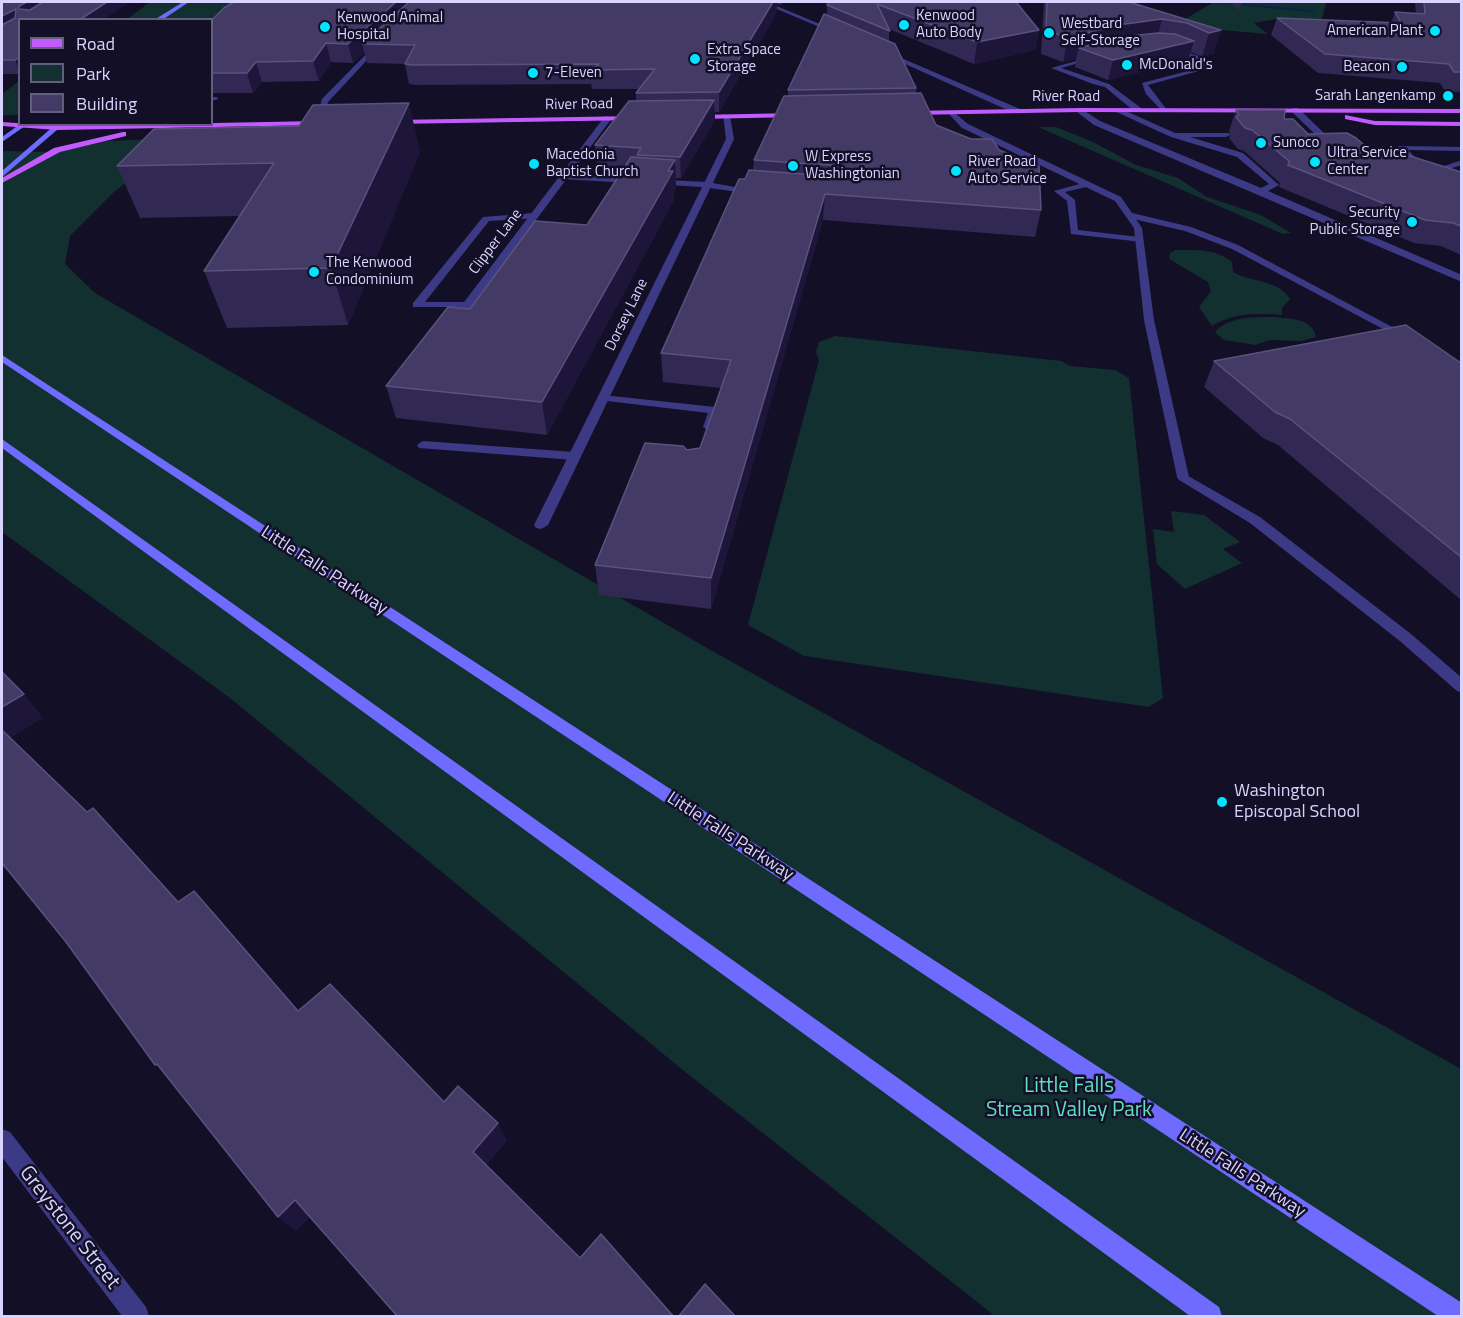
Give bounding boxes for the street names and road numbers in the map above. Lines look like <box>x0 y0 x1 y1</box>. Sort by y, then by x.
street label: River Road <box>1032 88 1100 106</box>
street label: River Road <box>545 95 613 115</box>
street label: Clipper Lane <box>466 206 526 278</box>
street label: Dorsey Lane <box>602 276 652 354</box>
street label: Little Falls Parkway <box>257 522 391 620</box>
street label: Little Falls Parkway <box>663 788 797 886</box>
street label: Little Falls Parkway <box>1175 1125 1309 1223</box>
street label: Greystone Street <box>13 1161 125 1295</box>

